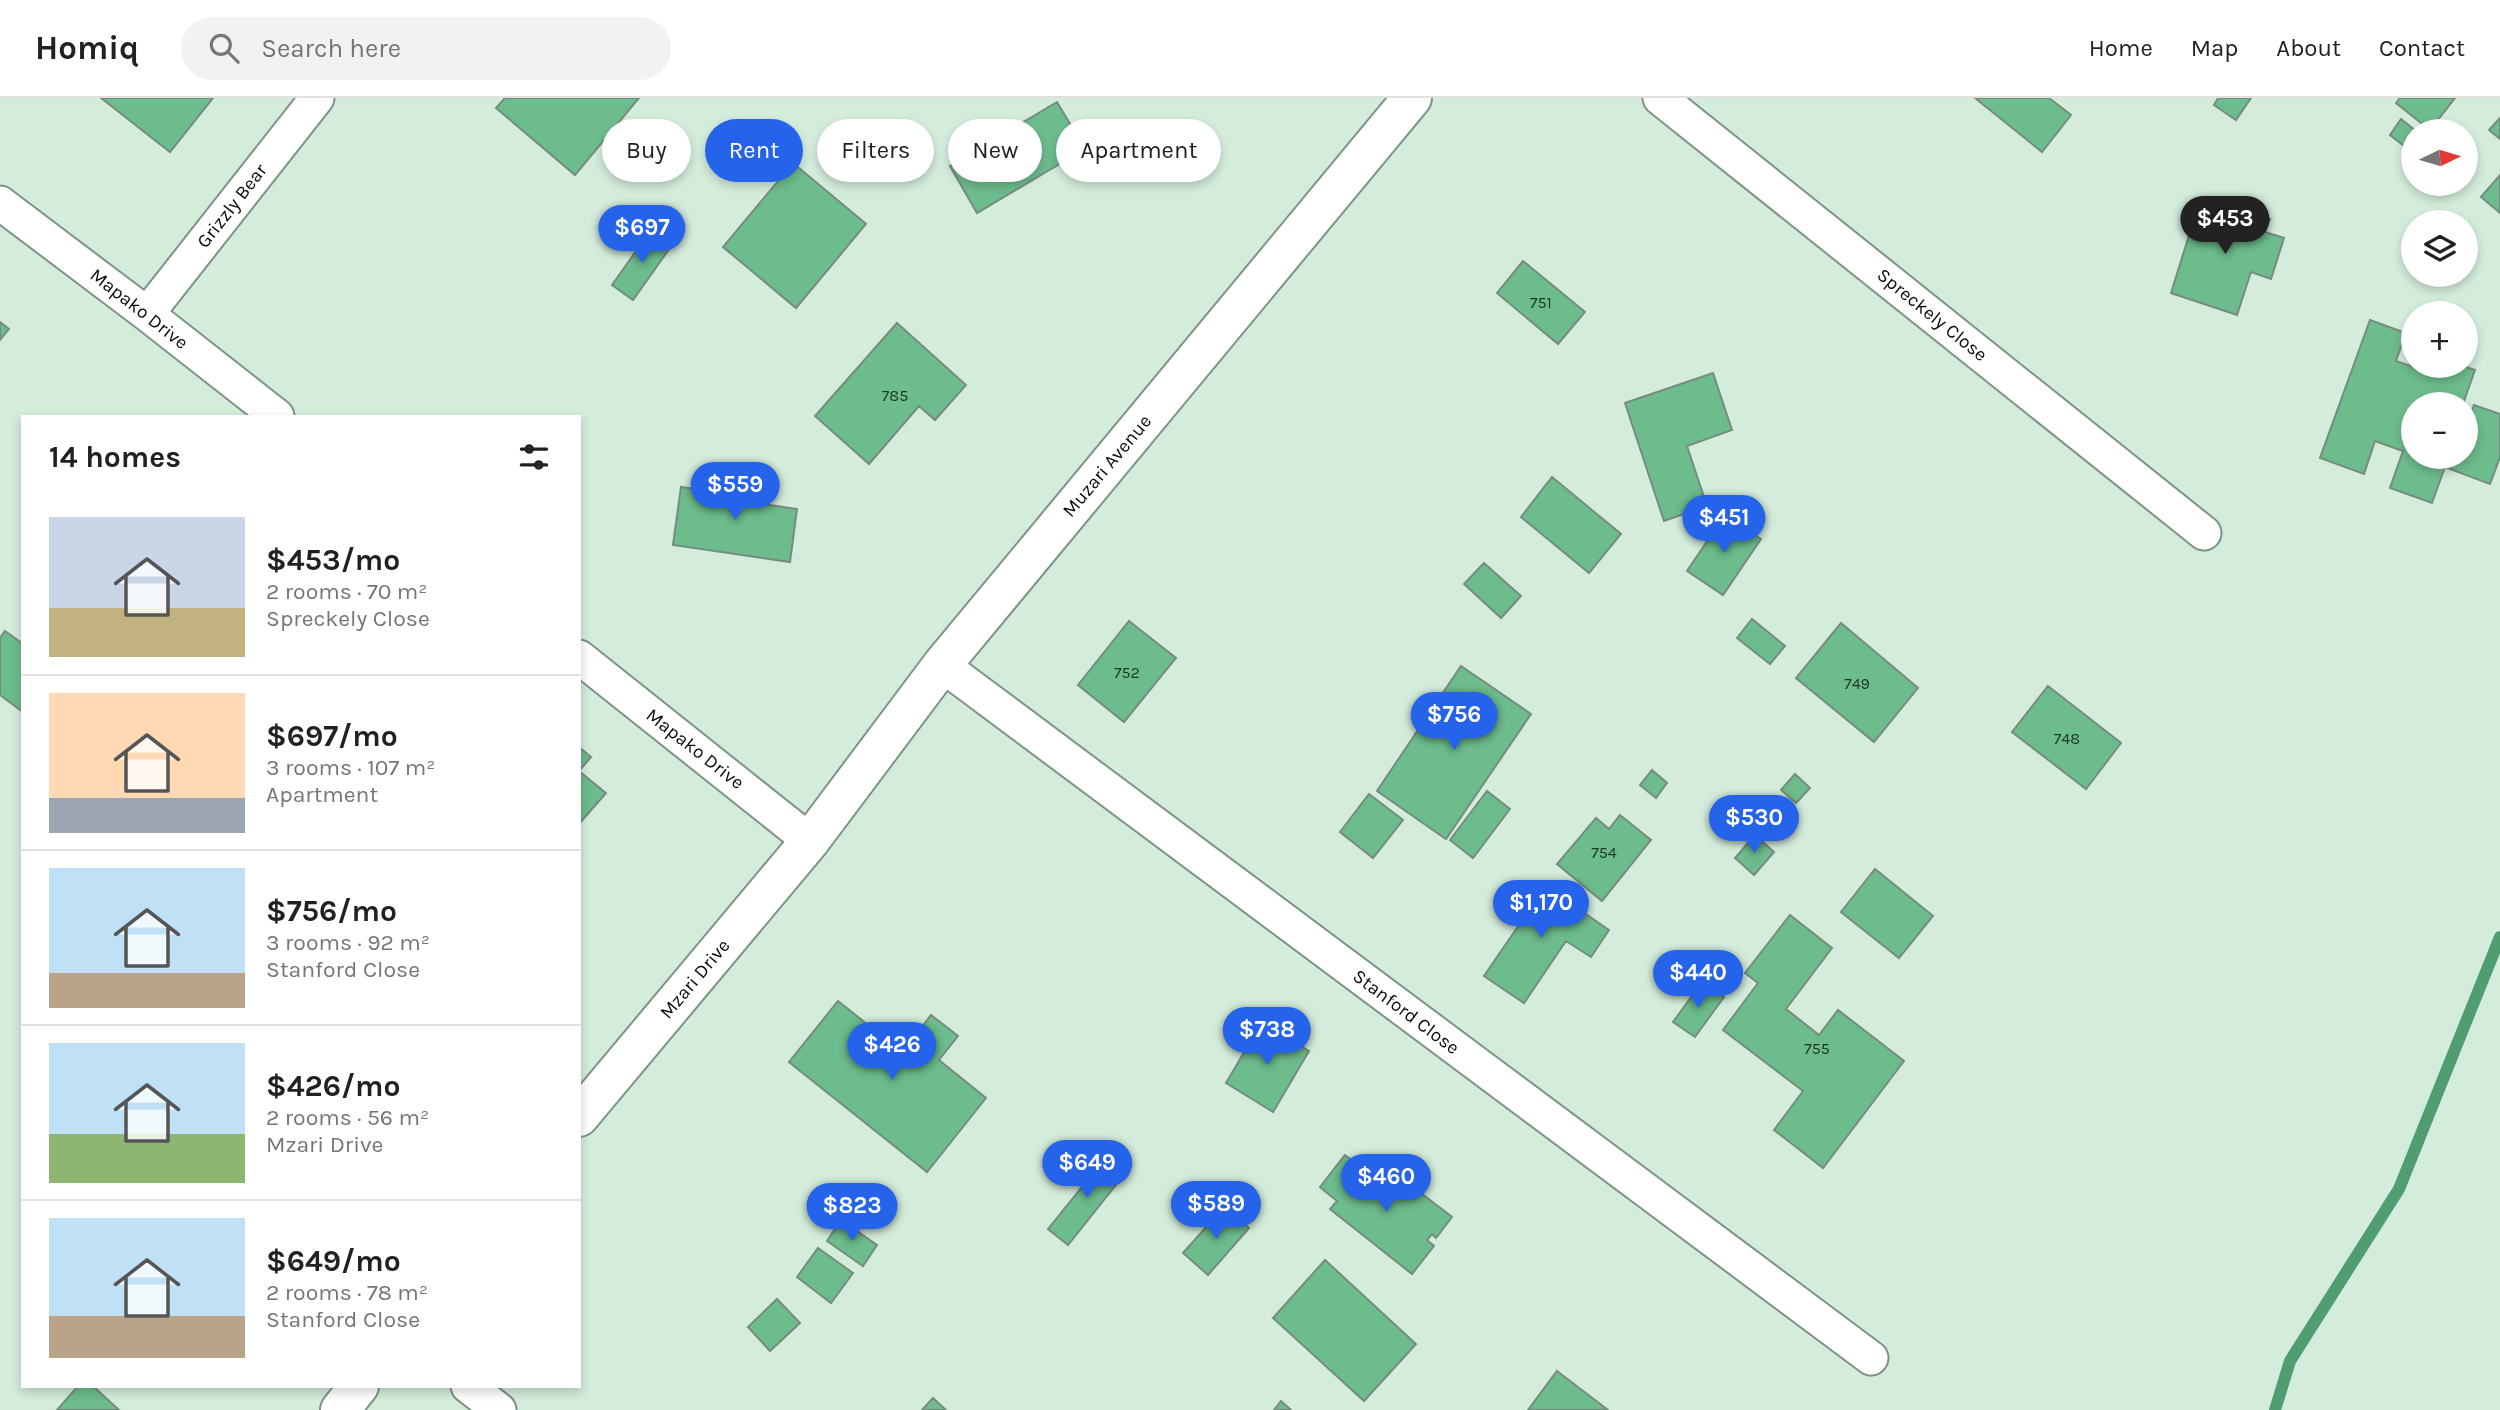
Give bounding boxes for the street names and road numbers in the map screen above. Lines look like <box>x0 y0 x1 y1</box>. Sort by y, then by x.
street label: Grizzly Bear <box>192 160 272 252</box>
street label: Mapako Drive <box>86 264 192 354</box>
street label: Spreckely Close <box>1873 264 1991 366</box>
street label: Muzari Avenue <box>1058 410 1156 522</box>
street label: Mapako Drive <box>642 704 748 794</box>
street label: Mzari Drive <box>655 935 735 1023</box>
street label: Stanford Close <box>1349 965 1463 1059</box>

